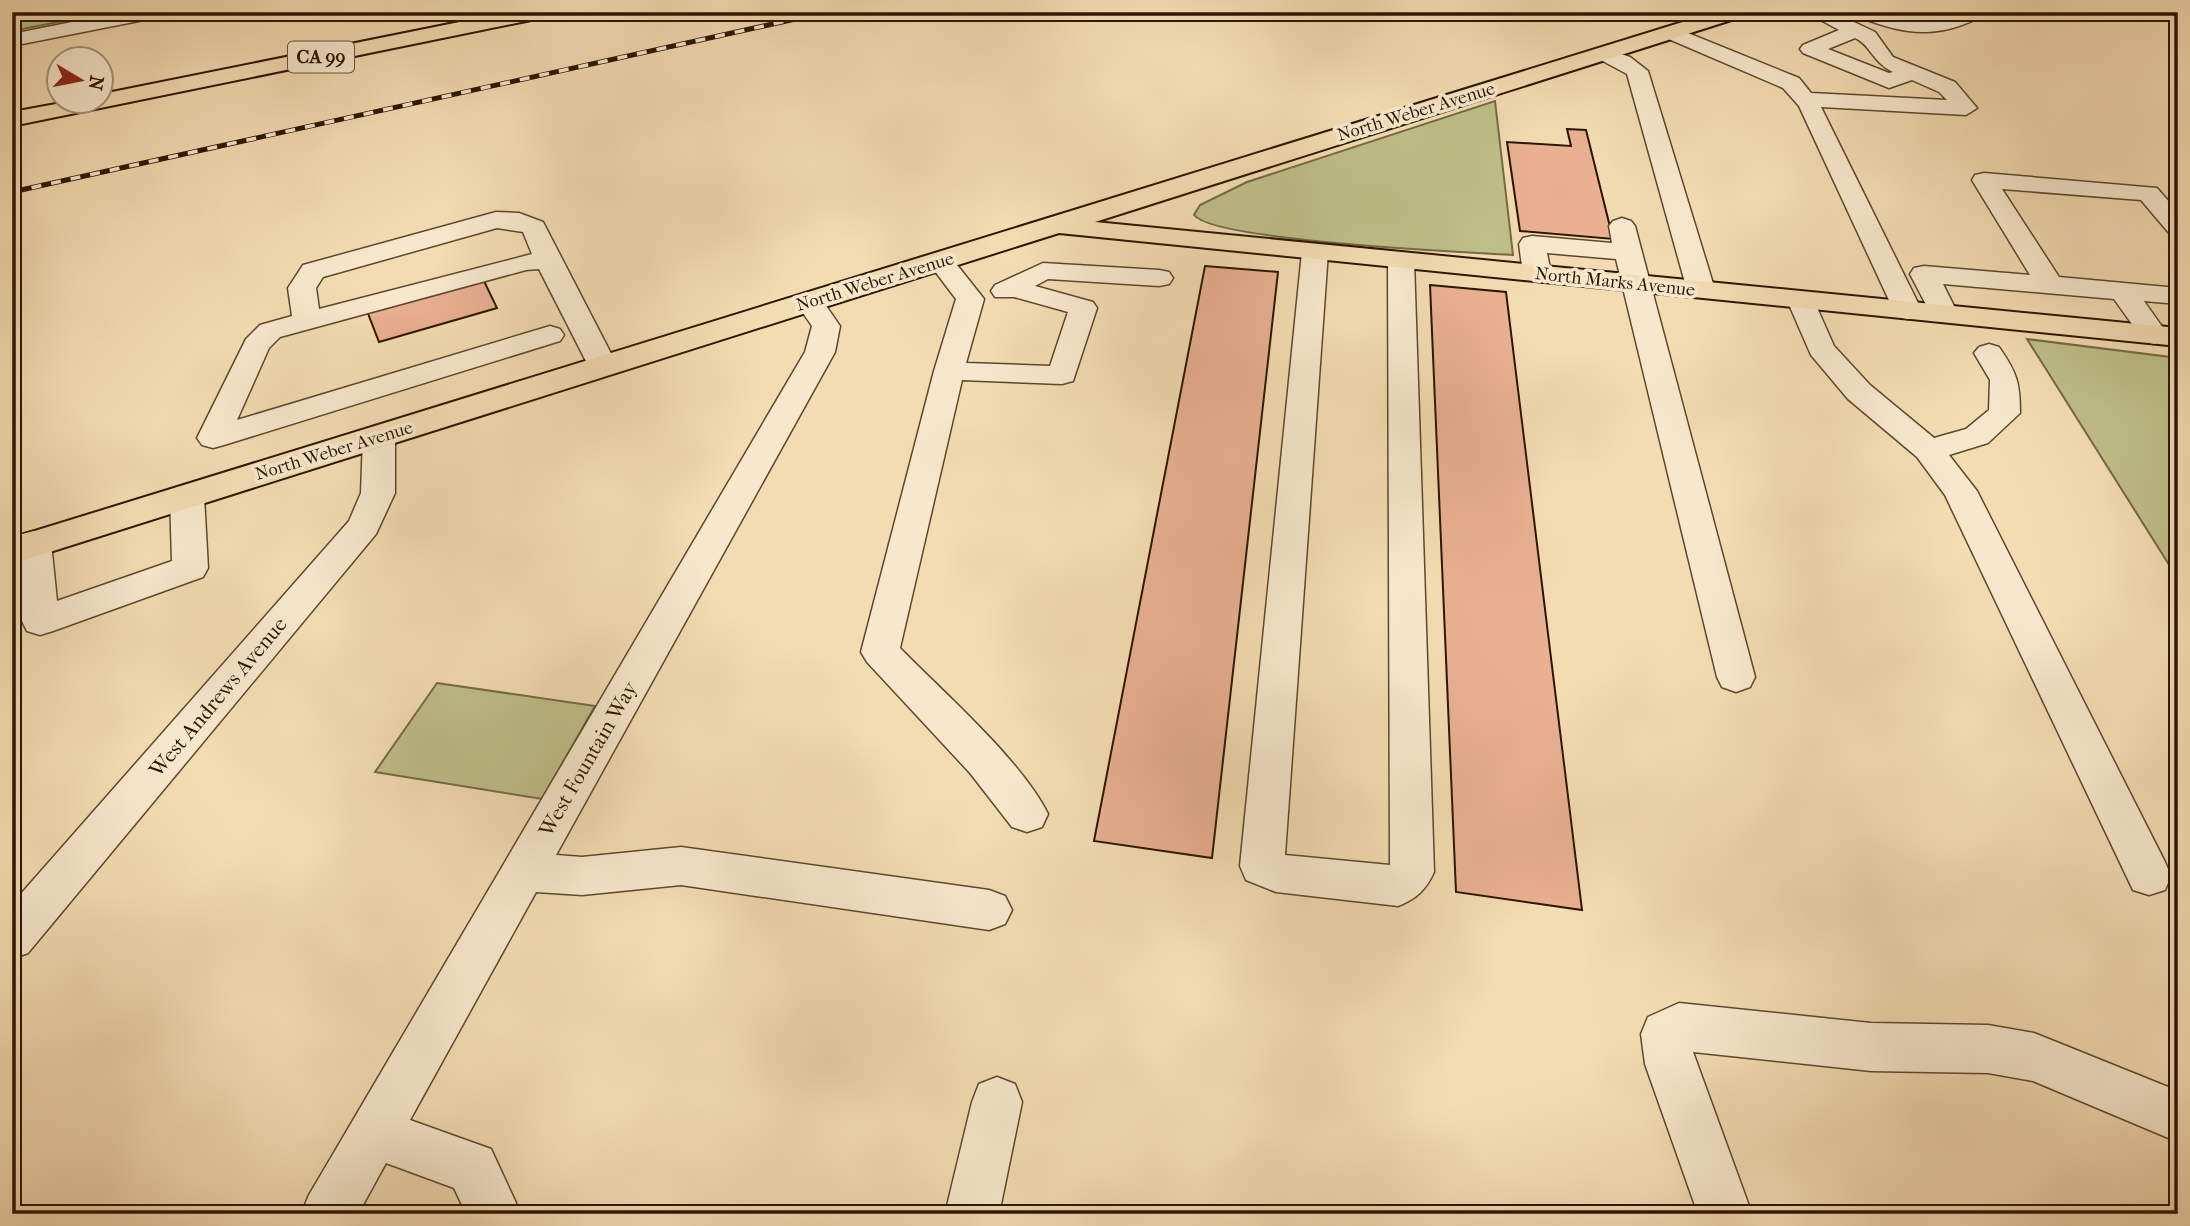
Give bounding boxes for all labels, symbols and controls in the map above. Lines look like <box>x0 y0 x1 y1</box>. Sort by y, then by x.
road number: CA 99 <box>288 41 354 72</box>
north arrow <box>46 46 116 116</box>
text: N <box>84 74 108 92</box>
street label: North Weber Avenue <box>1335 78 1497 146</box>
street label: North Weber Avenue <box>794 248 956 316</box>
street label: North Marks Avenue <box>1534 263 1696 301</box>
street label: North Weber Avenue <box>253 417 415 485</box>
street label: West Andrews Avenue <box>143 612 292 783</box>
street label: West Fountain Way <box>533 677 642 842</box>

